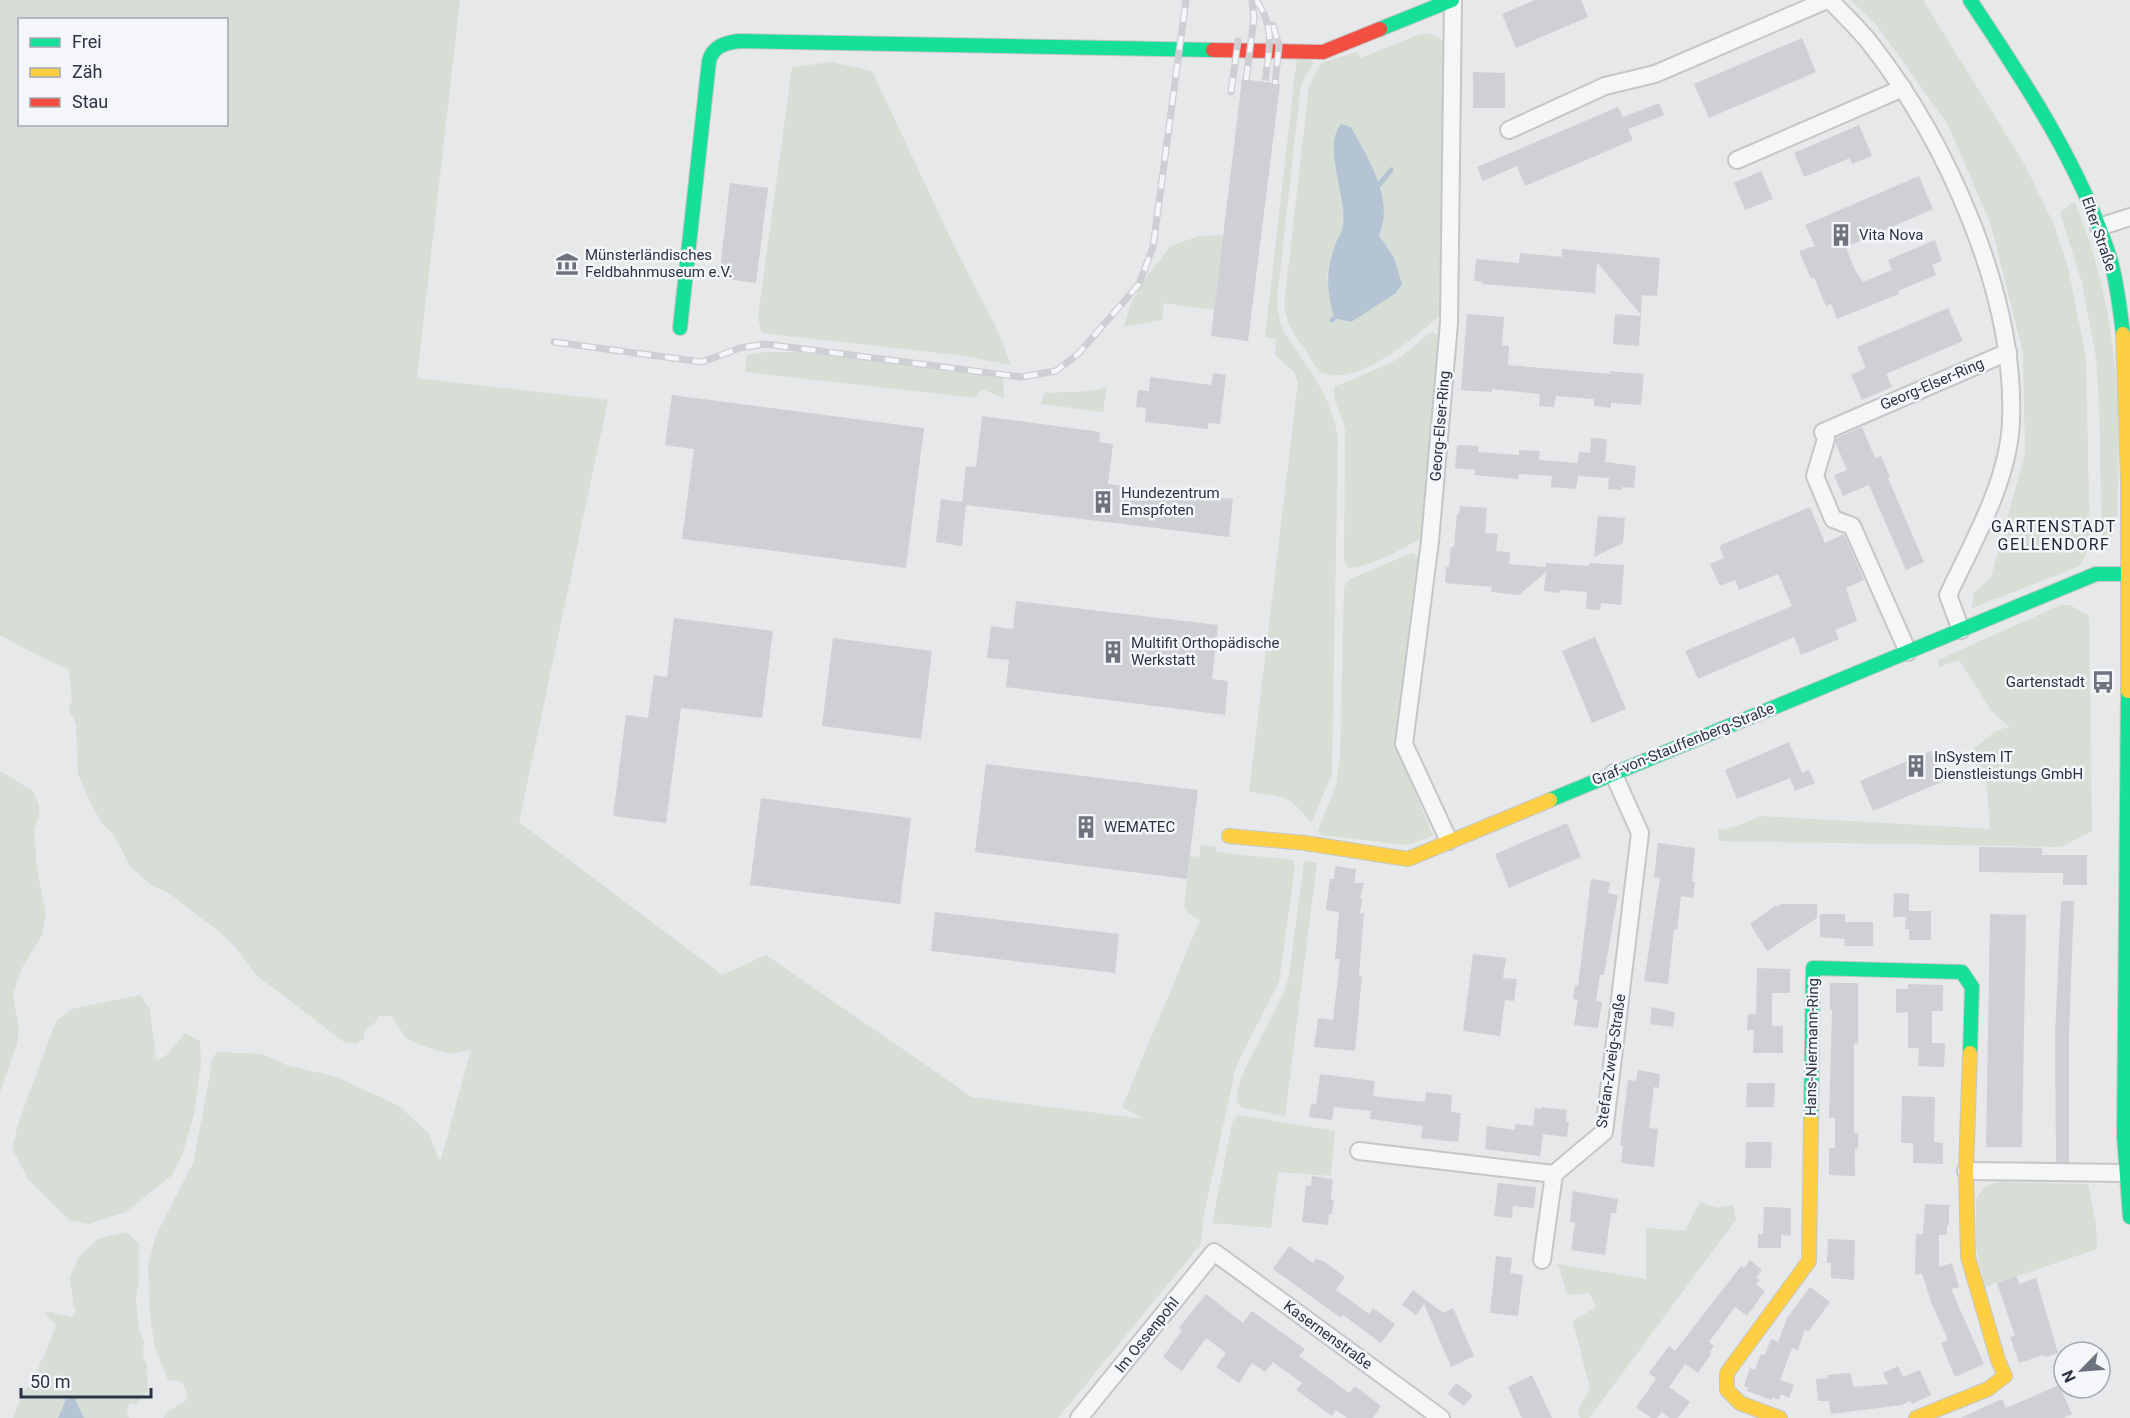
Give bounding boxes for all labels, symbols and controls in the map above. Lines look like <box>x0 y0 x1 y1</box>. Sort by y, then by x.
legend <box>18 18 228 126</box>
text: Frei <box>72 31 102 52</box>
text: Zäh <box>72 61 103 82</box>
text: Stau <box>72 91 108 112</box>
street label: Elter Straße <box>2078 194 2120 274</box>
building icon: Vita Nova <box>1828 222 1854 248</box>
place label: Vita Nova <box>1859 226 1923 244</box>
place label: Münsterländisches Feldbahnmuseum e.V. <box>585 246 732 281</box>
museum icon: Münsterländisches Feldbahnmuseum e.V. <box>554 251 580 277</box>
street label: Georg-Elser-Ring <box>1877 354 1987 414</box>
street label: Georg-Elser-Ring <box>1426 370 1454 482</box>
place label: Hundezentrum Emspfoten <box>1121 484 1220 519</box>
building icon: Hundezentrum Emspfoten <box>1090 489 1116 515</box>
district label: GARTENSTADT GELLENDORF <box>1991 517 2117 554</box>
place label: Multifit Orthopädische Werkstatt <box>1131 634 1280 669</box>
building icon: Multifit Orthopädische Werkstatt <box>1100 639 1126 665</box>
bus stop icon: Gartenstadt <box>2090 669 2116 695</box>
place label: Gartenstadt <box>2006 673 2085 691</box>
street label: Graf-von-Stauffenberg-Straße <box>1589 699 1777 789</box>
place label: InSystem IT Dienstleistungs GmbH <box>1934 748 2083 783</box>
building icon: InSystem IT Dienstleistungs GmbH <box>1903 753 1929 779</box>
building icon: WEMATEC <box>1073 814 1099 840</box>
place label: WEMATEC <box>1104 818 1175 836</box>
street label: Hans-Niermann-Ring <box>1802 978 1822 1116</box>
street label: Stefan-Zweig-Straße <box>1593 993 1629 1129</box>
street label: Im Ossenpohl <box>1111 1294 1183 1376</box>
street label: Kasernenstraße <box>1280 1297 1376 1373</box>
north arrow <box>2052 1340 2112 1400</box>
scale bar <box>21 1361 152 1399</box>
text: N <box>2058 1367 2080 1385</box>
text: 50 m <box>30 1371 70 1392</box>

